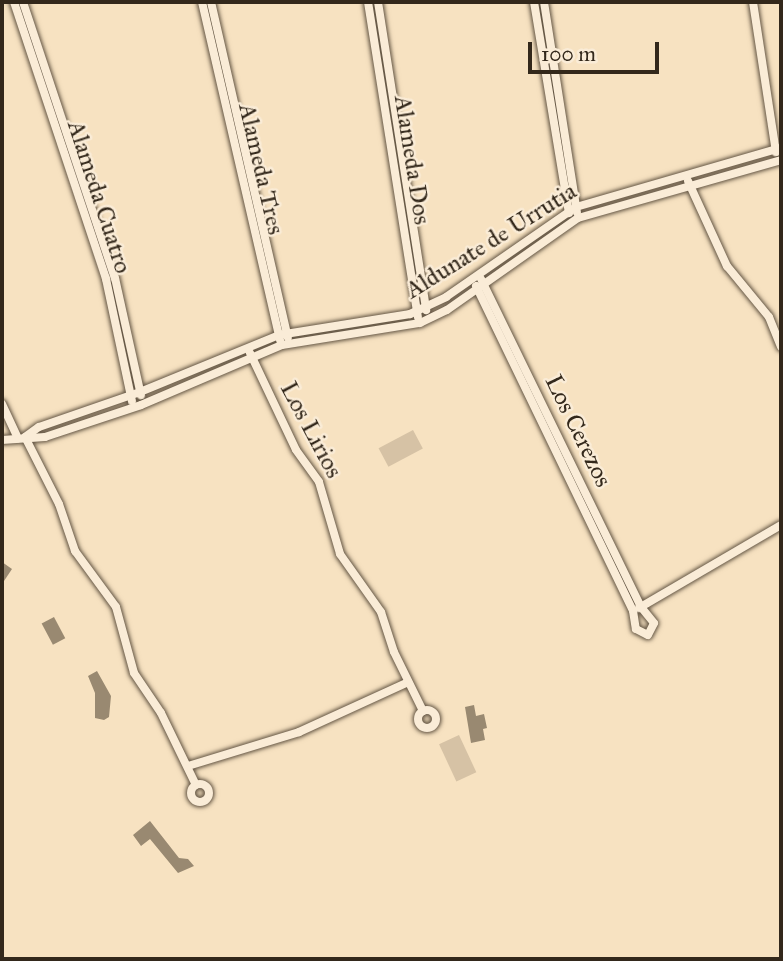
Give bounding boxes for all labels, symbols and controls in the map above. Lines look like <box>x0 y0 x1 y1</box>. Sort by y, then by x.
scale bar <box>531 28 662 72</box>
text: 100 m <box>541 41 596 67</box>
street label: Alameda Dos <box>388 93 436 227</box>
street label: Alameda Tres <box>232 101 290 237</box>
street label: Alameda Cuatro <box>61 117 137 277</box>
street label: Aldunate de Urrutia <box>400 177 582 305</box>
street label: Los Cerezos <box>538 370 618 492</box>
street label: Los Lirios <box>274 377 348 483</box>

